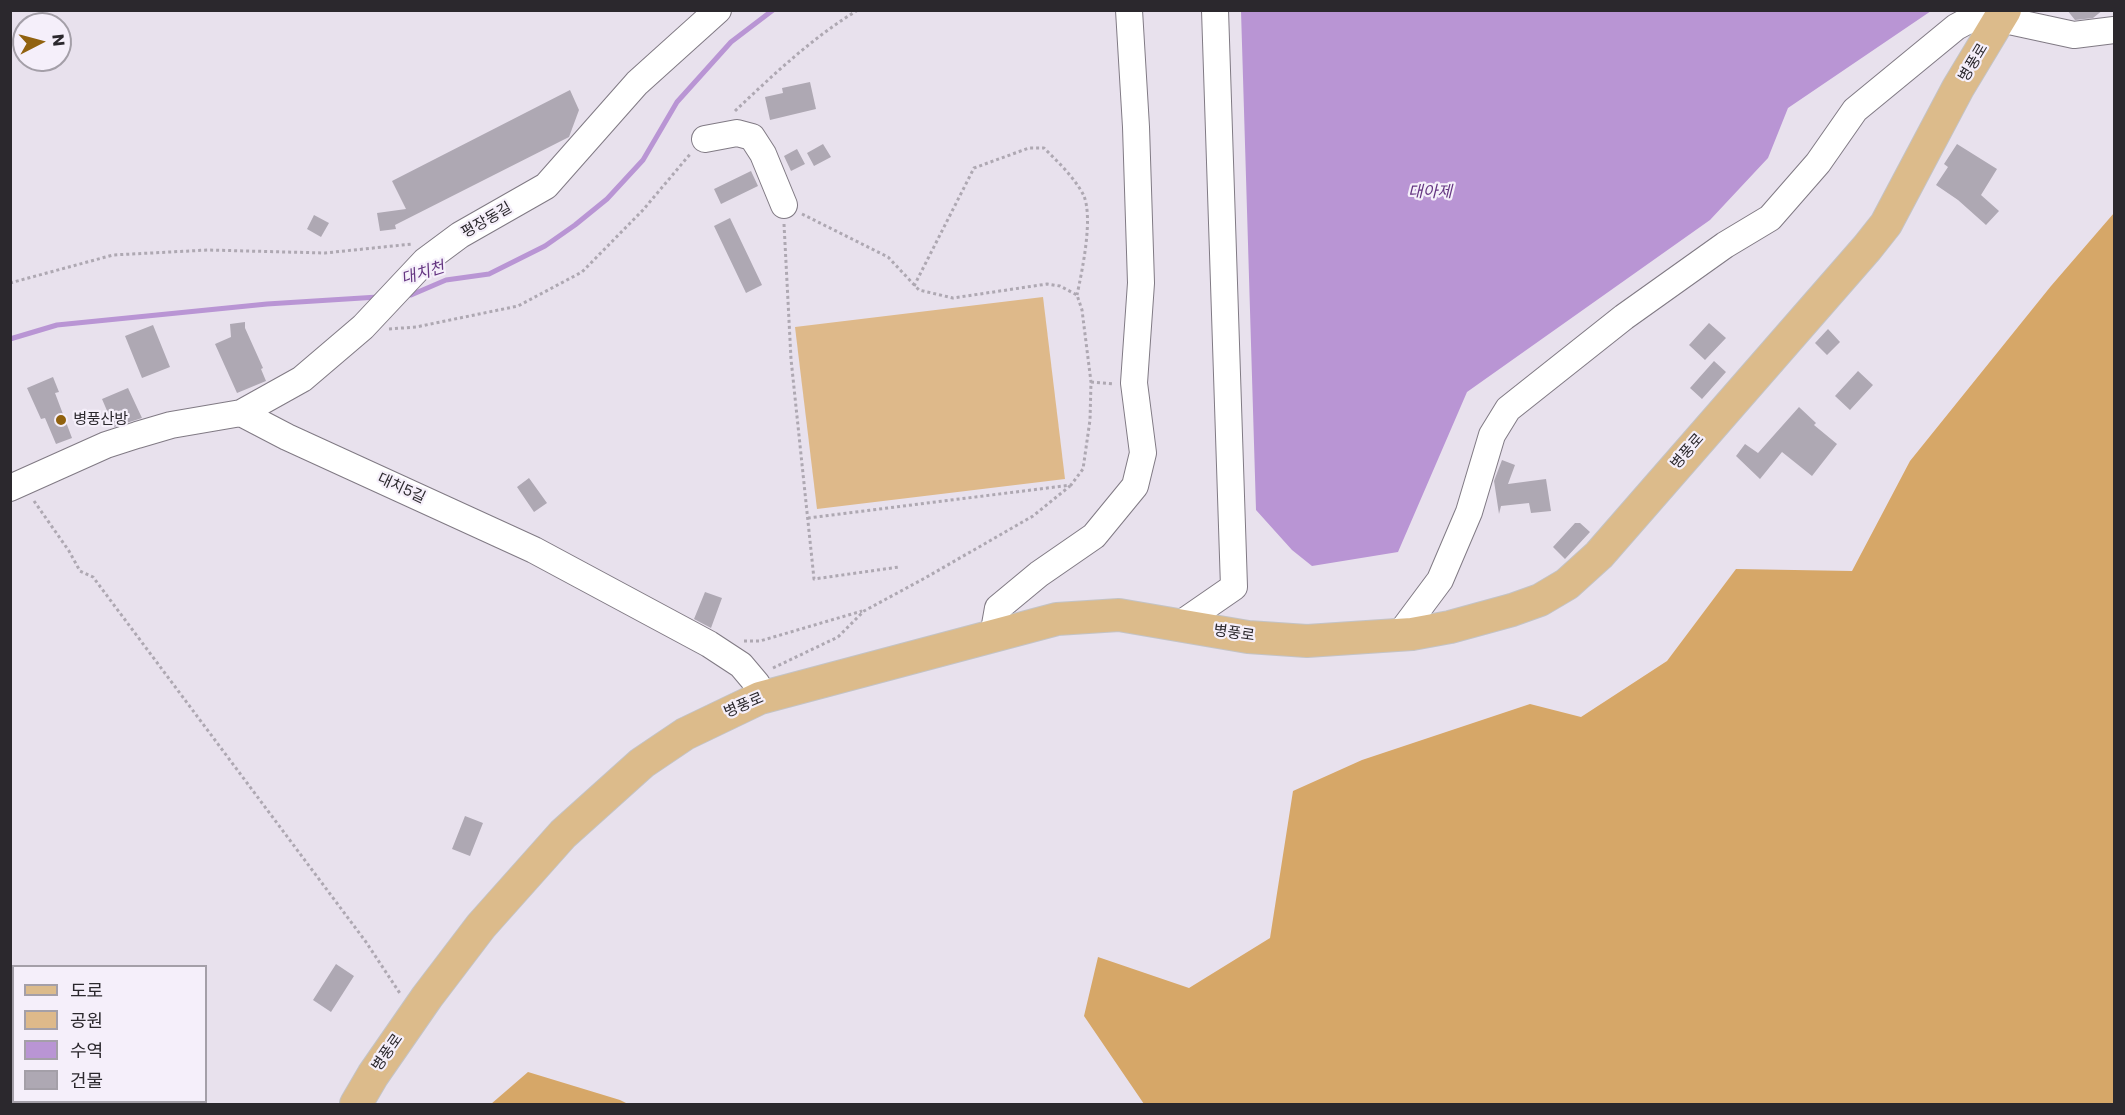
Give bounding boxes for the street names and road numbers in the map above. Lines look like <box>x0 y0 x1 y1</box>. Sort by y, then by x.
street label: 병풍로 <box>1956 41 1992 85</box>
street label: 평장동길 <box>459 199 515 243</box>
street label: 병풍로 <box>1668 430 1708 474</box>
street label: 대치5길 <box>374 470 428 508</box>
street label: 병풍로 <box>1212 622 1256 646</box>
street label: 병풍로 <box>721 690 767 722</box>
street label: 병풍로 <box>369 1031 407 1075</box>

